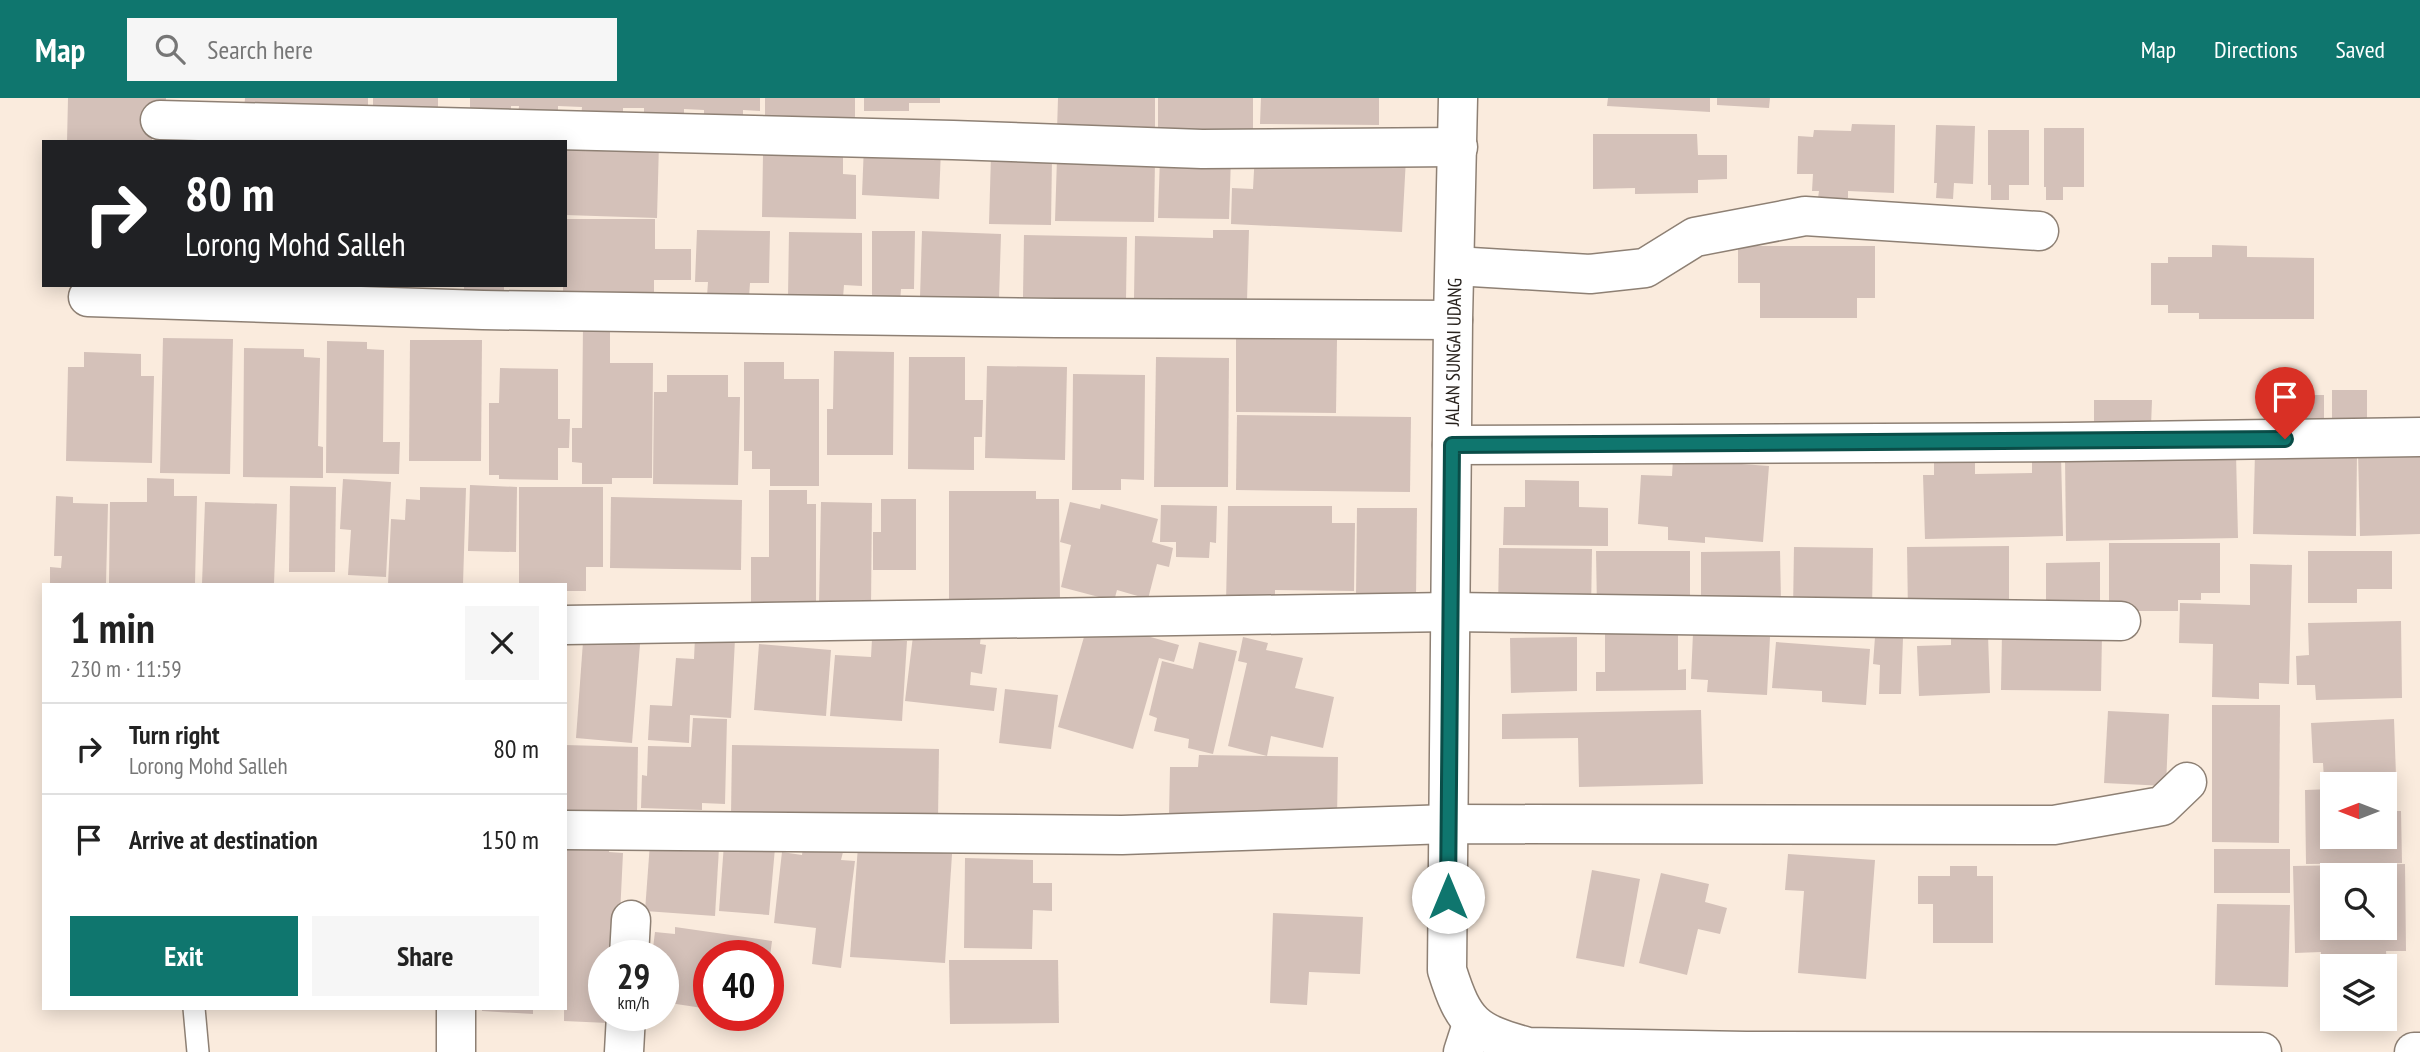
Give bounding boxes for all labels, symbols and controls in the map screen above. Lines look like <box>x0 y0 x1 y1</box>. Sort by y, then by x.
search box <box>127 18 617 81</box>
text: Map <box>35 28 85 71</box>
icon: search <box>151 30 189 68</box>
text: Search here <box>207 33 313 66</box>
text: Map <box>2141 34 2176 65</box>
text: Directions <box>2214 34 2298 65</box>
text: Saved <box>2336 34 2385 65</box>
text: 80 m <box>185 161 274 225</box>
icon: right <box>70 168 161 259</box>
text: Lorong Mohd Salleh <box>185 223 406 265</box>
street label: JALAN SUNGAI UDANG <box>1440 278 1466 427</box>
pin <box>2255 367 2315 439</box>
icon: arrive <box>2266 378 2304 416</box>
text: 1 min <box>70 600 155 655</box>
button: close <box>465 606 539 680</box>
text: 230 m · 11:59 <box>70 654 182 683</box>
text: Turn right <box>129 718 220 751</box>
icon: right <box>70 730 108 768</box>
text: 80 m <box>493 732 539 765</box>
text: Lorong Mohd Salleh <box>129 751 288 780</box>
north arrow <box>2320 772 2398 849</box>
map controls <box>2320 772 2397 1031</box>
icon: arrive <box>70 821 108 859</box>
text: Arrive at destination <box>129 823 318 856</box>
text: 150 m <box>481 823 539 856</box>
position arrow <box>1411 860 1485 934</box>
button: search <box>2320 863 2397 940</box>
button: Exit <box>70 916 298 996</box>
button: Share <box>312 916 539 996</box>
speed limit sign: 40 <box>693 940 784 1031</box>
text: 29 <box>617 953 650 999</box>
button: layers <box>2320 954 2397 1031</box>
text: km/h <box>618 991 649 1014</box>

